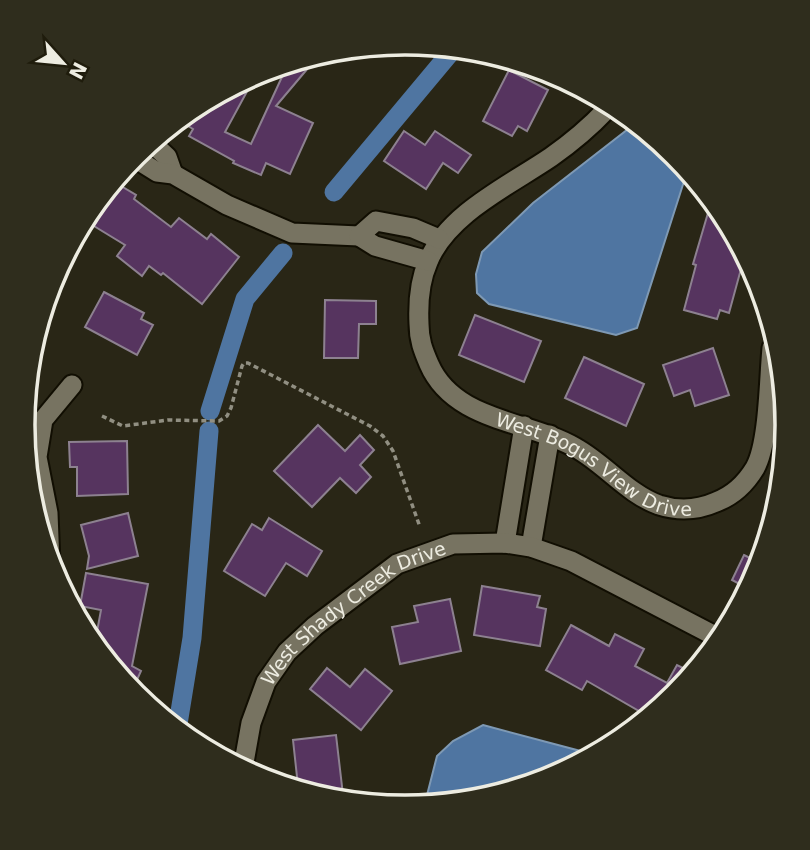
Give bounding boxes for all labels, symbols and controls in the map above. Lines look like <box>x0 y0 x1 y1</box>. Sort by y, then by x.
north arrow <box>28 28 98 98</box>
text: N <box>65 59 92 83</box>
street label: West Bogus View Drive <box>493 408 692 520</box>
street label: West Shady Creek Drive <box>256 537 449 689</box>

